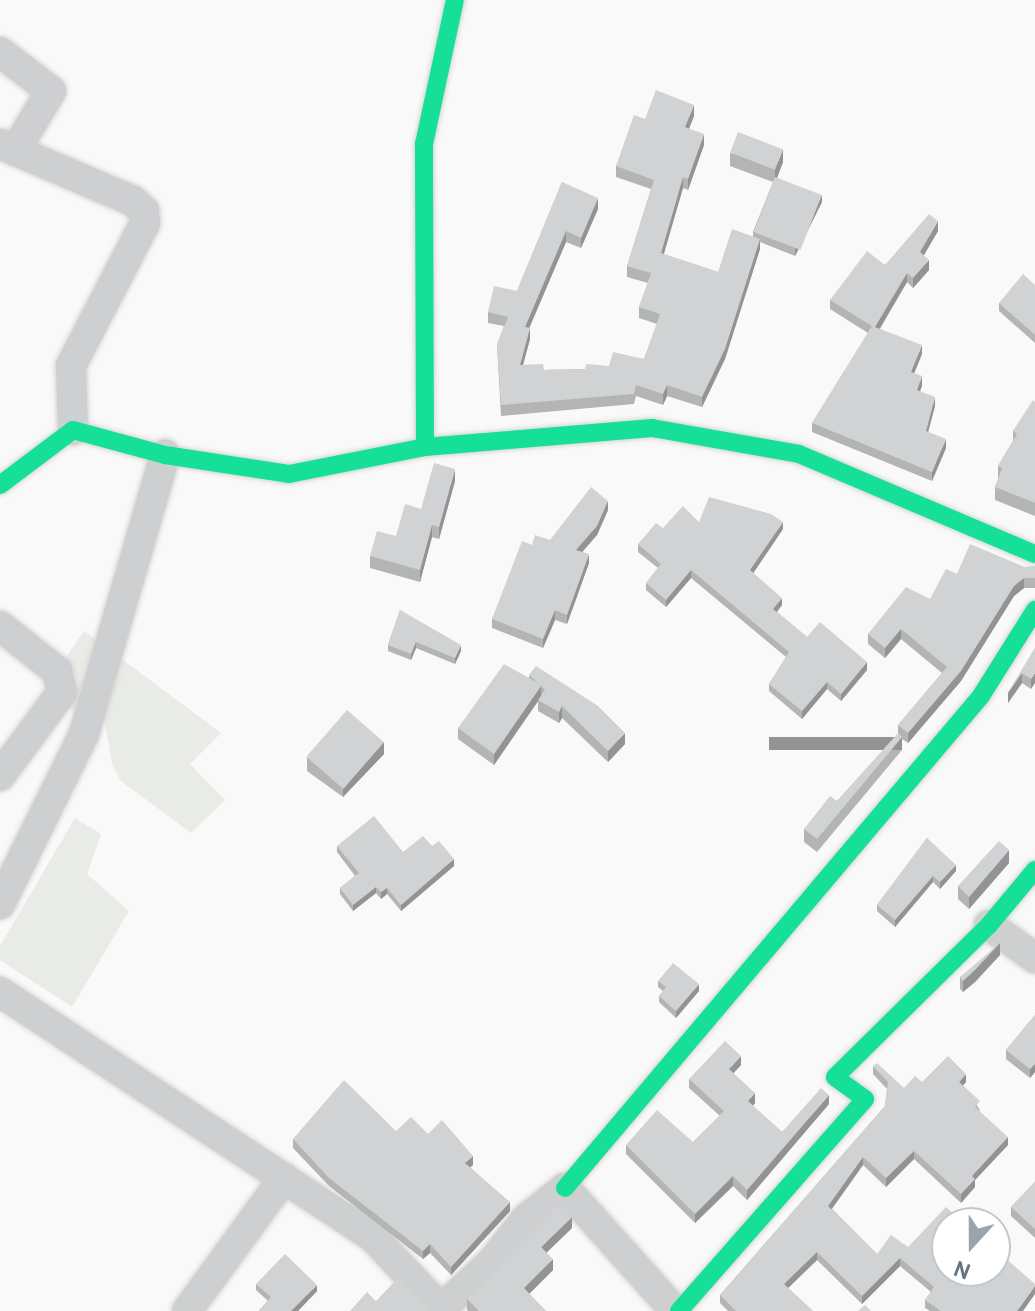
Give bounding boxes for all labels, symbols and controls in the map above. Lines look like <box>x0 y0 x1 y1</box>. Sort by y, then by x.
north arrow <box>931 1207 1011 1287</box>
text: N <box>951 1253 975 1283</box>

